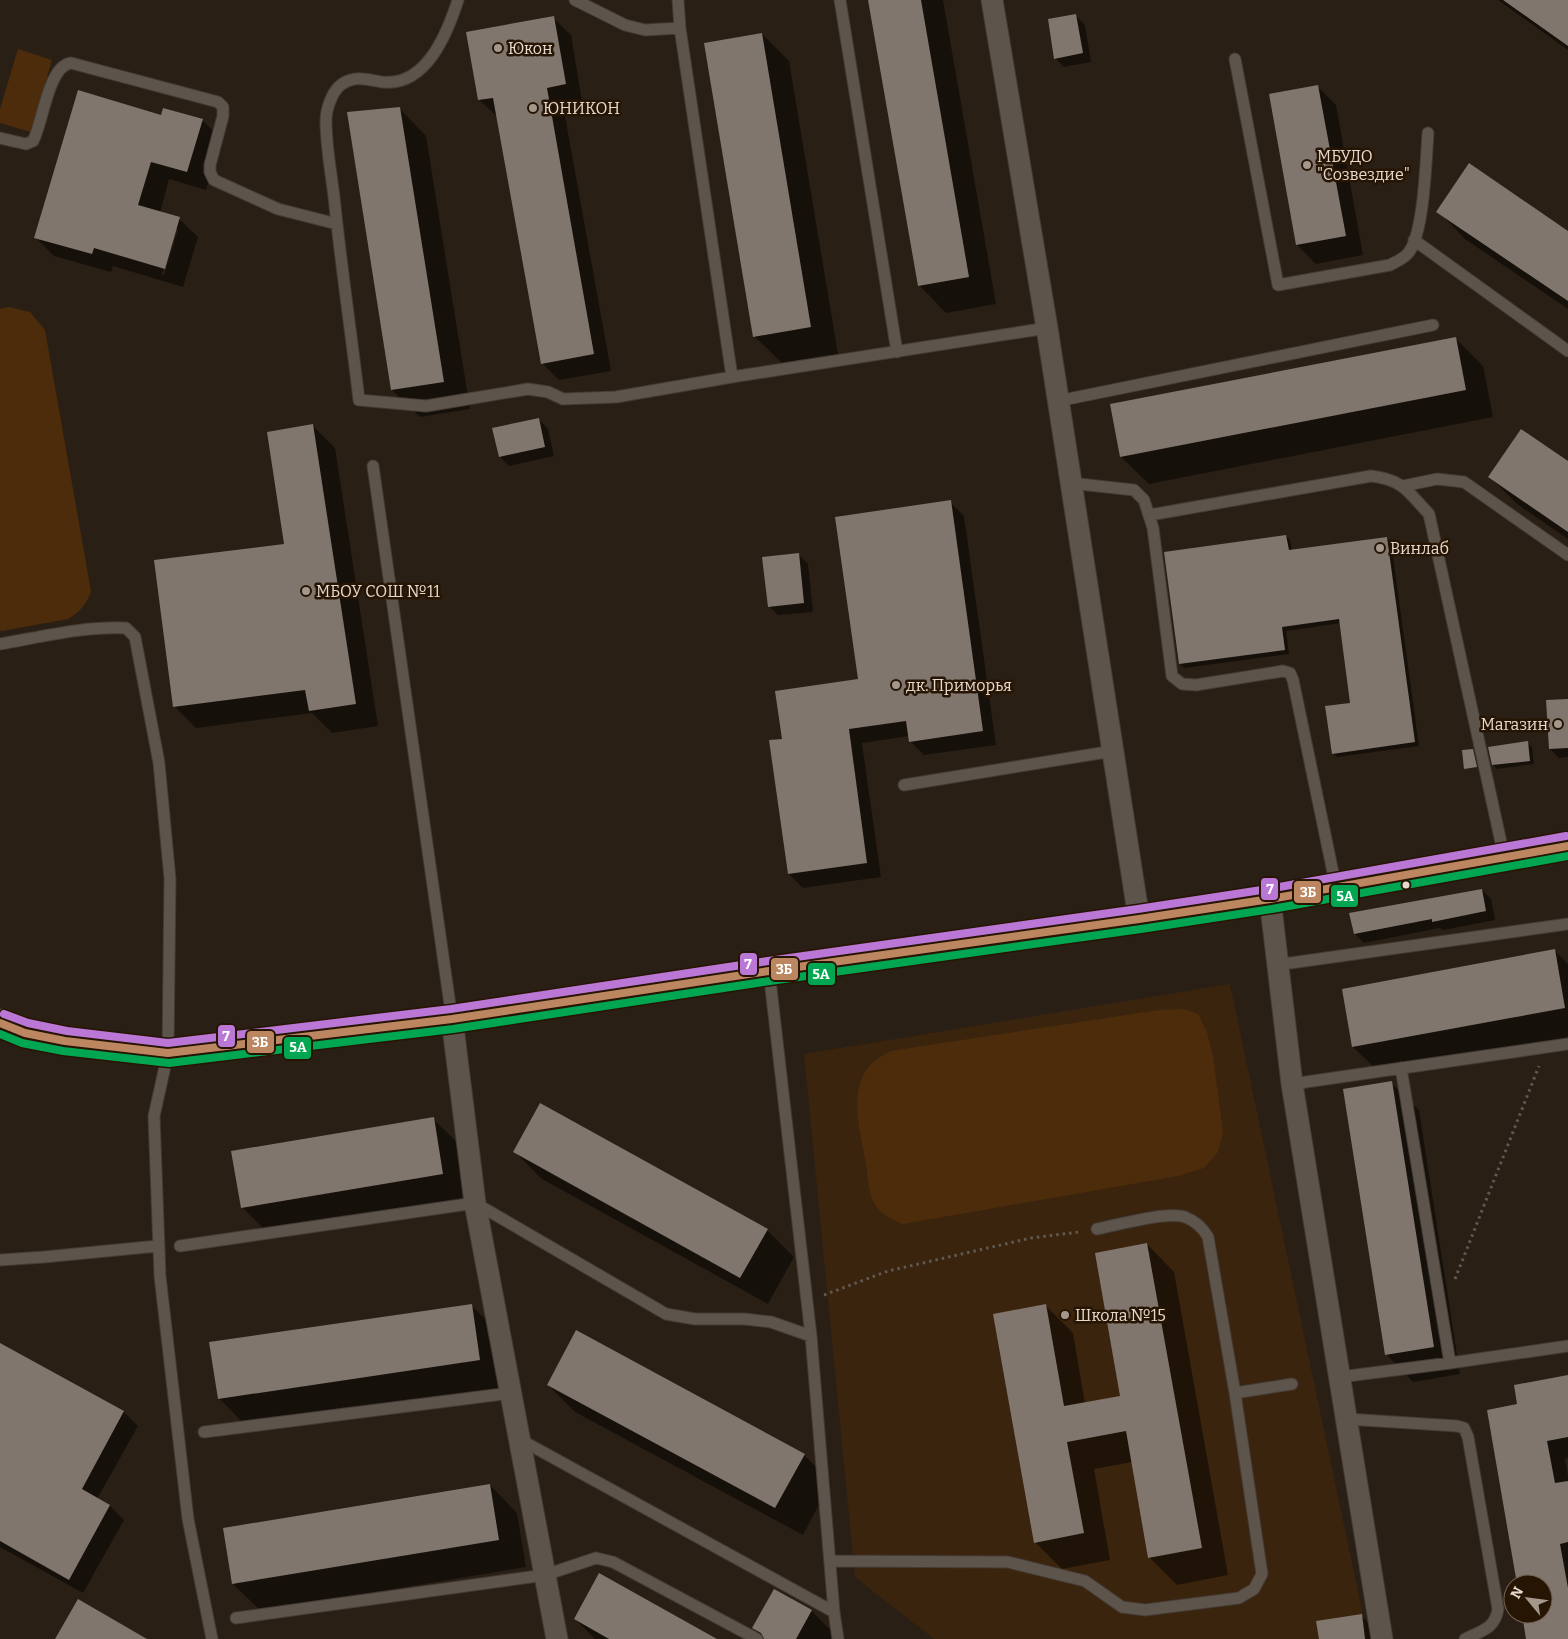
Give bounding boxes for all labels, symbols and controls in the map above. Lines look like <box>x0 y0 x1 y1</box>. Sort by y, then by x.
place label: Юкон <box>508 39 553 58</box>
marker: Юкон <box>492 42 504 54</box>
place label: ЮНИКОН <box>543 99 620 118</box>
marker: ЮНИКОН <box>527 102 539 114</box>
place label: МБУДО "Созвездие" <box>1317 147 1410 184</box>
marker: МБУДО "Созвездие" <box>1301 159 1313 171</box>
place label: Винлаб <box>1390 539 1449 558</box>
marker: Винлаб <box>1374 542 1386 554</box>
place label: МБОУ СОШ №11 <box>316 582 440 601</box>
marker: МБОУ СОШ №11 <box>300 585 312 597</box>
place label: дк. Приморья <box>906 676 1012 695</box>
marker: дк. Приморья <box>890 679 902 691</box>
place label: Магазин <box>1481 715 1548 734</box>
marker: Магазин <box>1552 718 1564 730</box>
line badge: 7 <box>1260 877 1279 901</box>
line badge: 3Б <box>1293 880 1322 904</box>
unlabelled marker <box>1401 880 1411 890</box>
text: 7 <box>1266 881 1274 898</box>
text: 3Б <box>1300 884 1316 901</box>
line badge: 5А <box>1330 884 1359 908</box>
text: 5А <box>1336 888 1354 905</box>
line badge: 7 <box>739 952 758 976</box>
text: 7 <box>744 956 752 973</box>
line badge: 3Б <box>770 957 799 981</box>
text: 3Б <box>776 961 792 978</box>
line badge: 5А <box>807 962 836 986</box>
text: 5А <box>812 966 830 983</box>
line badge: 7 <box>217 1024 236 1048</box>
text: 7 <box>222 1028 230 1045</box>
line badge: 3Б <box>246 1030 275 1054</box>
text: 3Б <box>252 1034 268 1051</box>
line badge: 5А <box>283 1036 312 1060</box>
text: 5А <box>289 1039 307 1056</box>
place label: Школа №15 <box>1075 1306 1166 1325</box>
marker: Школа №15 <box>1059 1309 1071 1321</box>
north arrow <box>1503 1574 1553 1624</box>
text: N <box>1507 1584 1527 1602</box>

